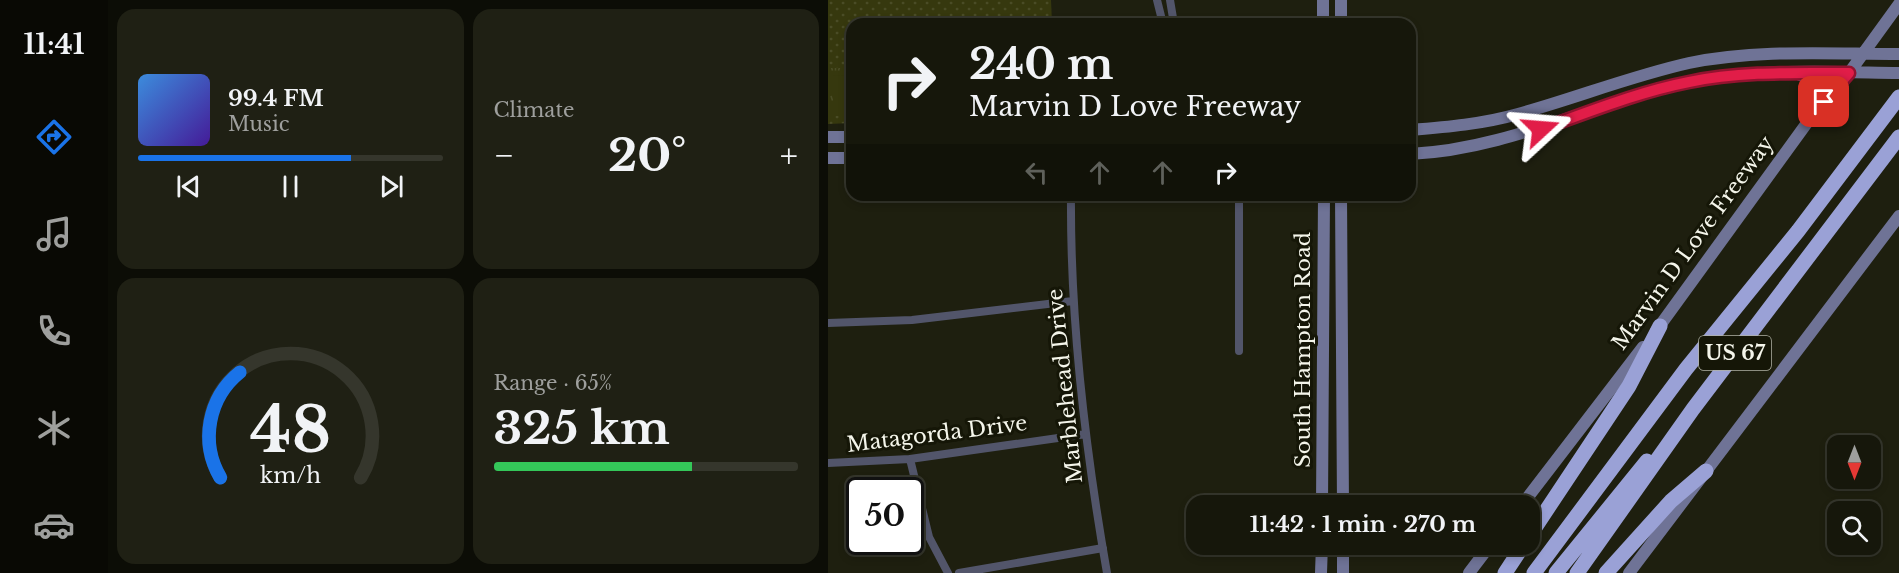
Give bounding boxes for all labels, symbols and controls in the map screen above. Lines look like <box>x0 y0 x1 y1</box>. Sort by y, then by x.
text: 11:41 <box>24 28 84 61</box>
text: 240 m <box>969 38 1114 90</box>
icon: right <box>870 42 948 120</box>
pin <box>1798 76 1849 127</box>
text: 99.4 FM <box>228 85 324 112</box>
icon: arrive <box>1807 85 1840 118</box>
text: Marvin D Love Freeway <box>969 90 1301 123</box>
position arrow <box>1509 97 1573 161</box>
text: Climate <box>494 98 574 122</box>
text: Music <box>228 112 289 136</box>
icon: directions <box>33 116 75 158</box>
text: 20° <box>608 127 686 183</box>
street label: Marvin D Love Freeway <box>1607 130 1780 355</box>
text: − <box>494 135 514 176</box>
text: + <box>780 135 798 176</box>
icon: left <box>1020 156 1053 189</box>
icon: ahead <box>1083 156 1116 189</box>
icon: ahead <box>1146 156 1179 189</box>
icon: right <box>1209 156 1242 189</box>
icon: previous <box>172 170 205 203</box>
icon: pause <box>274 170 307 203</box>
icon: next <box>375 170 408 203</box>
icon: music <box>33 213 75 255</box>
street label: South Hampton Road <box>1290 232 1316 468</box>
street label: Marblehead Drive <box>1042 287 1088 485</box>
icon: phone <box>33 310 75 352</box>
road number: US 67 <box>1699 336 1771 370</box>
text: Range · 65% <box>494 371 612 395</box>
text: 48 <box>250 391 331 469</box>
text: 325 km <box>494 400 670 456</box>
icon: climate <box>33 407 75 449</box>
street label: Matagorda Drive <box>845 410 1029 458</box>
north arrow <box>1827 435 1881 489</box>
map controls <box>1827 435 1881 555</box>
text: km/h <box>260 462 321 489</box>
speed limit sign: 50 <box>846 477 924 555</box>
button: search <box>1827 501 1881 555</box>
icon: car <box>33 504 75 546</box>
text: 11:42 · 1 min · 270 m <box>1250 511 1476 538</box>

